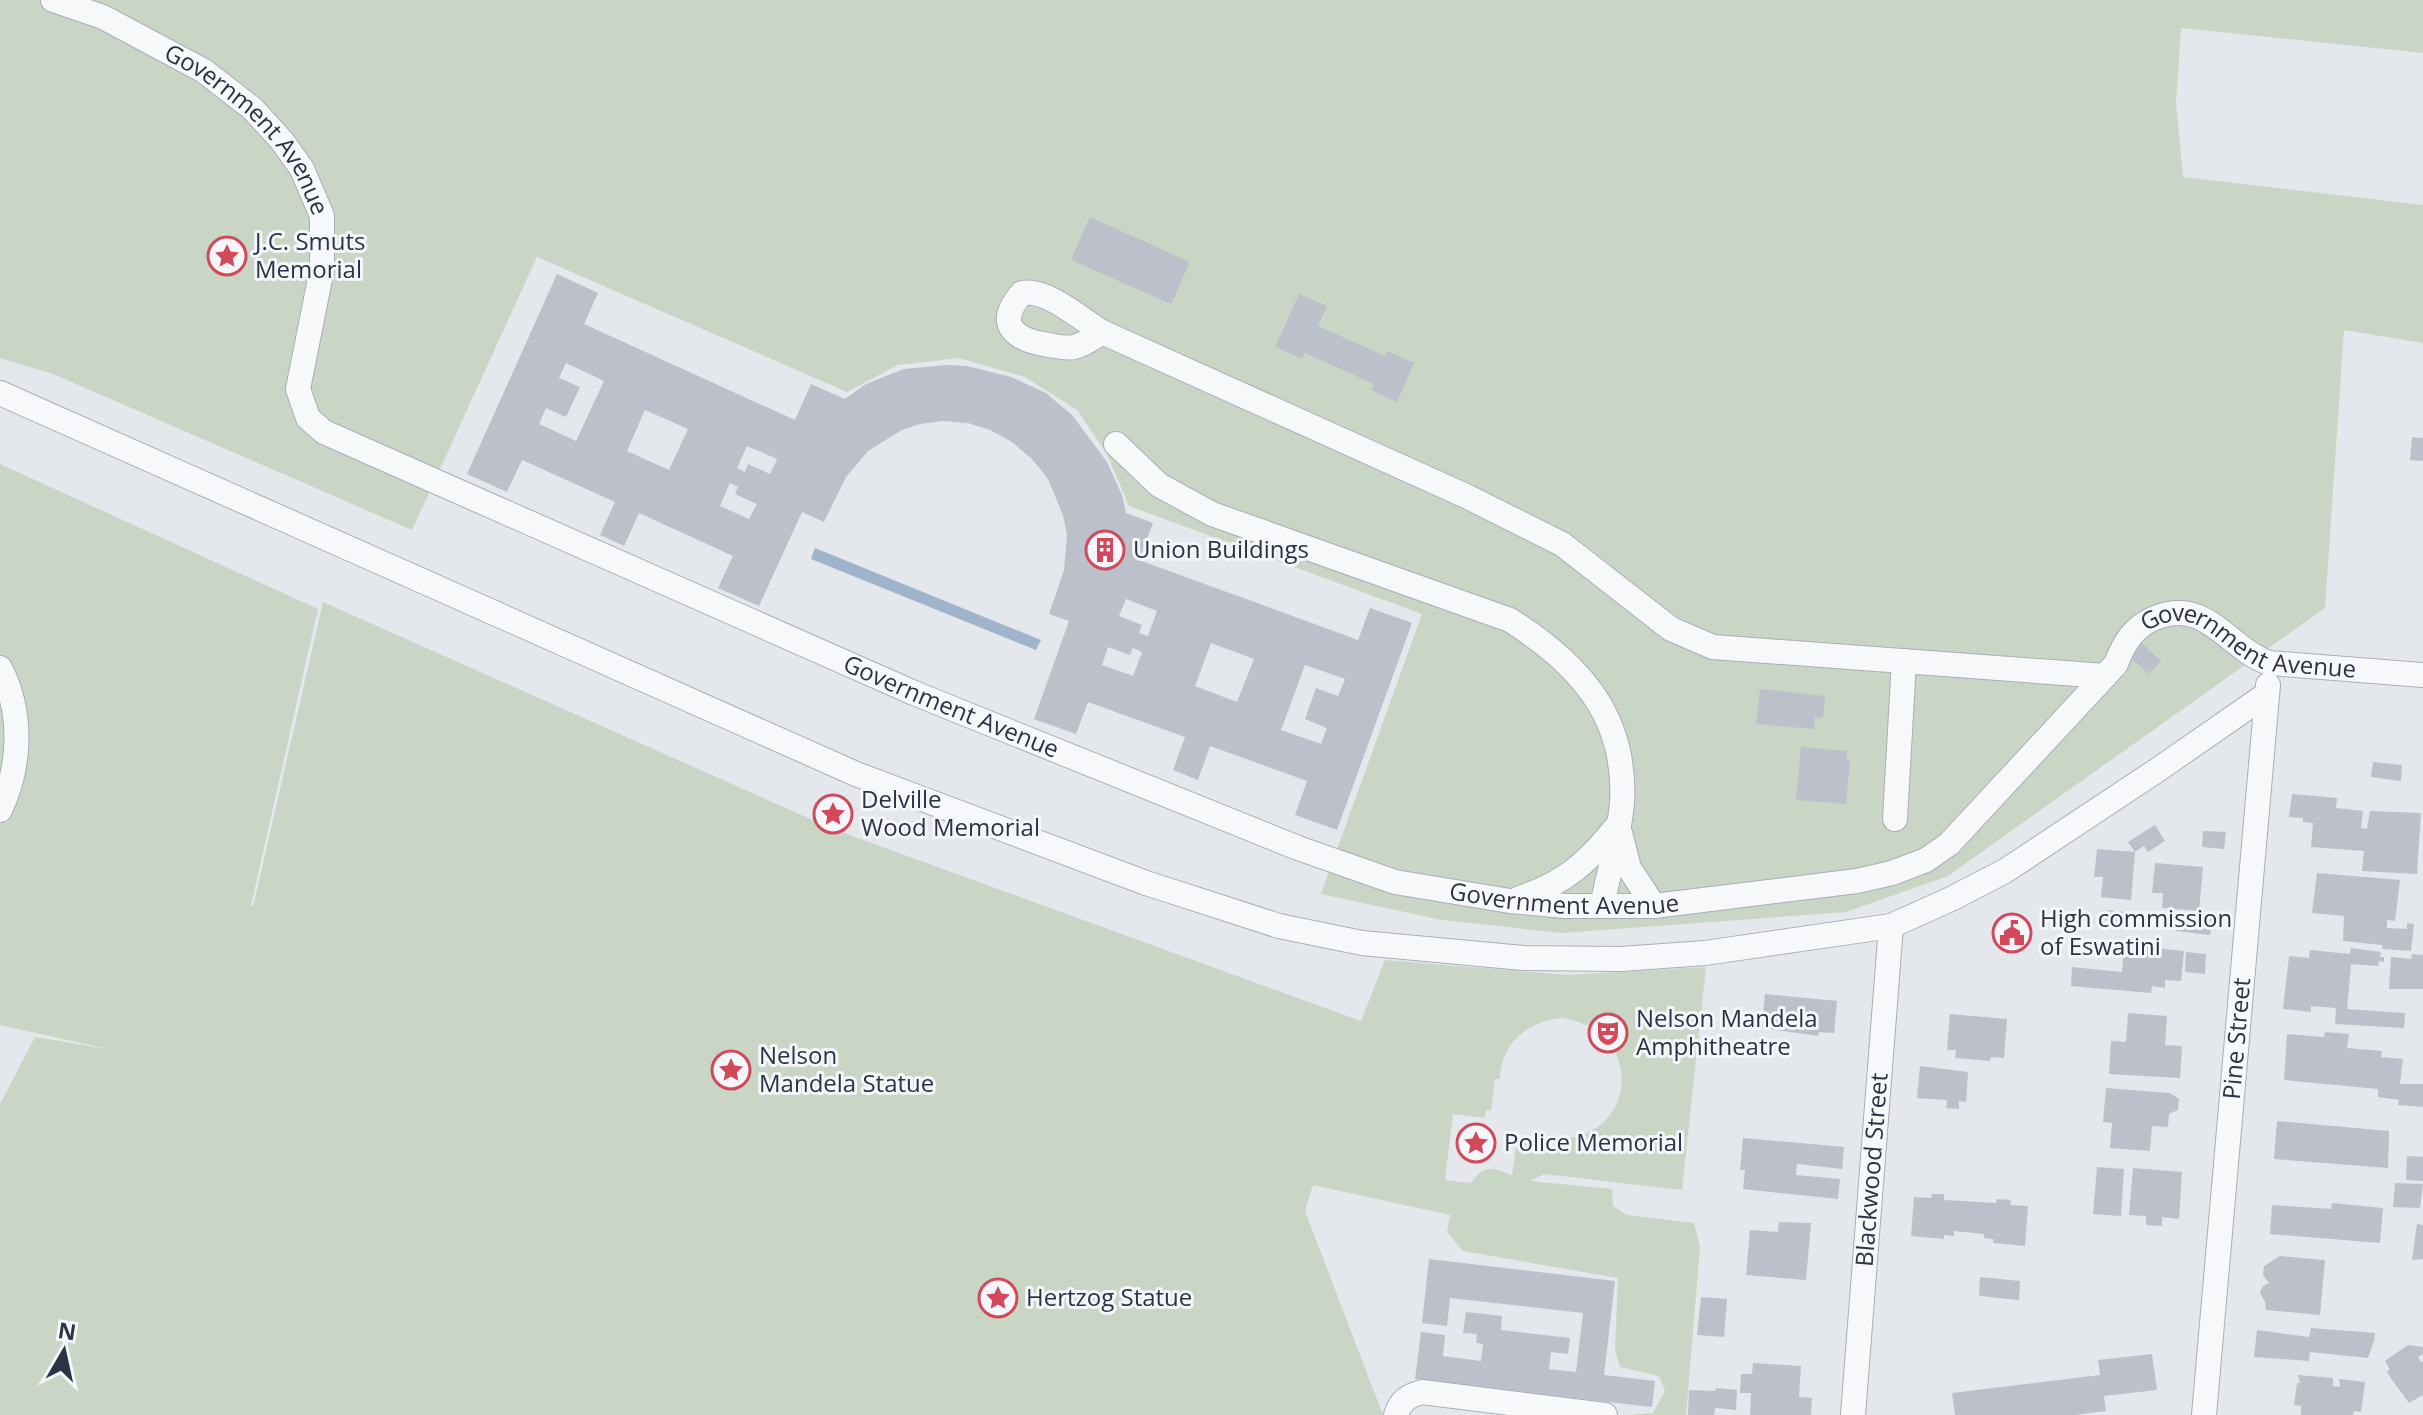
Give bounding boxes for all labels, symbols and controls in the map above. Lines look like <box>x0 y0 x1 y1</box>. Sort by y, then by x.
street label: Government Avenue <box>159 35 338 219</box>
place label: J.C. Smuts Memorial <box>253 224 366 285</box>
place icon: J.C. Smuts Memorial <box>206 235 248 277</box>
building icon: Union Buildings <box>1084 529 1126 571</box>
place label: Union Buildings <box>1133 532 1309 565</box>
street label: Government Avenue <box>2134 595 2357 685</box>
street label: Government Avenue <box>839 646 1064 765</box>
place label: Delville Wood Memorial <box>861 782 1040 843</box>
place icon: Delville Wood Memorial <box>812 793 854 835</box>
street label: Government Avenue <box>1447 873 1681 921</box>
place label: High commission of Eswatini <box>2040 901 2232 962</box>
public building icon: High commission of Eswatini <box>1991 912 2033 954</box>
street label: Pine Street <box>2214 976 2257 1101</box>
place label: Nelson Mandela Amphitheatre <box>1636 1001 1818 1062</box>
theatre icon: Nelson Mandela Amphitheatre <box>1587 1012 1629 1054</box>
place label: Nelson Mandela Statue <box>759 1038 934 1099</box>
place icon: Nelson Mandela Statue <box>710 1049 752 1091</box>
street label: Blackwood Street <box>1847 1071 1895 1268</box>
place icon: Police Memorial <box>1455 1122 1497 1164</box>
place label: Police Memorial <box>1504 1125 1683 1158</box>
place icon: Hertzog Statue <box>977 1277 1019 1319</box>
place label: Hertzog Statue <box>1026 1280 1192 1313</box>
north arrow <box>24 1311 104 1391</box>
text: N <box>56 1314 78 1346</box>

